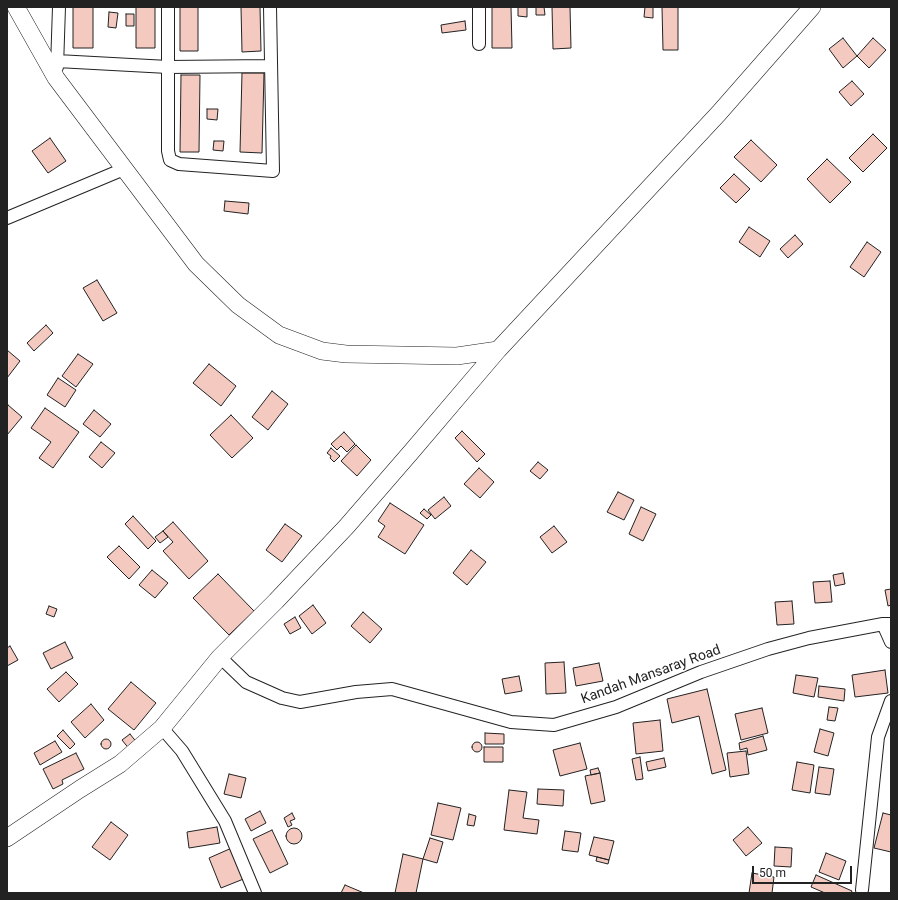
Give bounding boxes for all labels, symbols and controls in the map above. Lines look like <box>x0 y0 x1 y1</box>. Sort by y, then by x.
street label: Kandah Mansaray Road <box>579 642 723 708</box>
scale bar <box>754 858 854 884</box>
text: 50 m <box>759 866 786 880</box>

